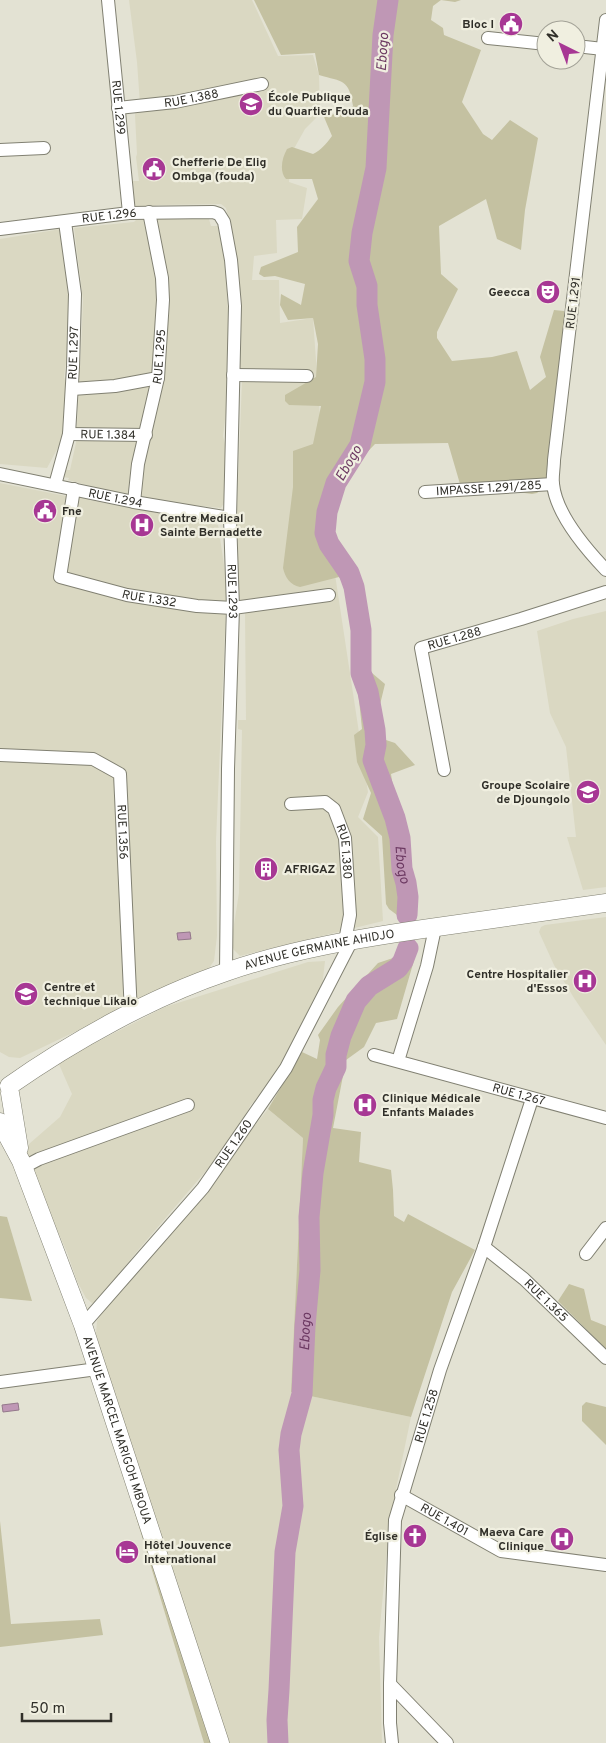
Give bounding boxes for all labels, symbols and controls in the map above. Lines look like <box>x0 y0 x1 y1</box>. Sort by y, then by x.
public building icon: Bloc I <box>498 11 524 37</box>
place label: Bloc I <box>462 17 494 33</box>
north arrow <box>536 20 586 70</box>
text: N <box>544 27 563 46</box>
water label: Ebogo <box>374 32 393 72</box>
street label: RUE 1.299 <box>107 79 128 136</box>
street label: RUE 1.388 <box>163 86 220 112</box>
place label: École Publique du Quartier Fouda <box>268 90 369 120</box>
school or university icon: École Publique du Quartier Fouda <box>238 91 264 117</box>
place label: Chefferie De Elig Ombga (fouda) <box>172 155 266 185</box>
public building icon: Chefferie De Elig Ombga (fouda) <box>141 156 167 182</box>
street label: RUE 1.296 <box>81 206 137 228</box>
street label: RUE 1.291 <box>563 276 585 330</box>
theatre icon: Geecca <box>535 279 561 305</box>
place label: Geecca <box>488 285 530 301</box>
street label: RUE 1.297 <box>65 326 83 380</box>
street label: RUE 1.295 <box>150 329 170 386</box>
street label: RUE 1.384 <box>80 427 136 444</box>
water label: Ebogo <box>332 442 367 485</box>
street label: IMPASSE 1.291/285 <box>436 478 542 500</box>
street label: RUE 1.294 <box>87 486 144 512</box>
public building icon: Fne <box>32 498 58 524</box>
place label: Fne <box>62 504 82 520</box>
place label: Centre Medical Sainte Bernadette <box>160 511 262 541</box>
hospital icon: Centre Medical Sainte Bernadette <box>129 512 155 538</box>
street label: RUE 1.293 <box>223 564 240 619</box>
street label: RUE 1.332 <box>120 587 177 612</box>
street label: RUE 1.288 <box>426 624 484 655</box>
place label: Groupe Scolaire de Djoungolo <box>481 778 570 808</box>
school or university icon: Groupe Scolaire de Djoungolo <box>575 779 601 805</box>
street label: RUE 1.356 <box>112 804 131 860</box>
street label: RUE 1.380 <box>332 822 355 880</box>
water label: Ebogo <box>390 845 413 886</box>
building icon: AFRIGAZ <box>253 856 279 882</box>
place label: AFRIGAZ <box>284 862 336 878</box>
street label: AVENUE GERMAINE AHIDJO <box>242 926 396 975</box>
place label: Centre Hospitalier d'Essos <box>467 967 568 997</box>
hospital icon: Centre Hospitalier d'Essos <box>572 968 598 994</box>
place label: Centre et technique Likalo <box>44 980 137 1010</box>
school or university icon: Centre et technique Likalo <box>13 981 39 1007</box>
street label: RUE 1.267 <box>490 1080 547 1110</box>
place label: Clinique Médicale Enfants Malades <box>382 1091 481 1121</box>
hospital icon: Clinique Médicale Enfants Malades <box>352 1092 378 1118</box>
street label: RUE 1.260 <box>212 1117 257 1172</box>
street label: RUE 1.365 <box>520 1276 571 1326</box>
water label: Ebogo <box>297 1311 316 1351</box>
street label: AVENUE MARCEL MARIGOH MBOUA <box>78 1334 155 1526</box>
street label: RUE 1.258 <box>412 1387 443 1445</box>
street label: RUE 1.401 <box>417 1500 471 1540</box>
church icon: Église <box>402 1523 428 1549</box>
place label: Maeva Care Clinique <box>479 1525 544 1555</box>
hospital icon: Maeva Care Clinique <box>549 1526 575 1552</box>
place label: Église <box>365 1529 398 1545</box>
place label: Hôtel Jouvence International <box>144 1538 232 1568</box>
hotel icon: Hôtel Jouvence International <box>114 1539 140 1565</box>
scale bar <box>22 1690 111 1722</box>
text: 50 m <box>30 1700 65 1719</box>

